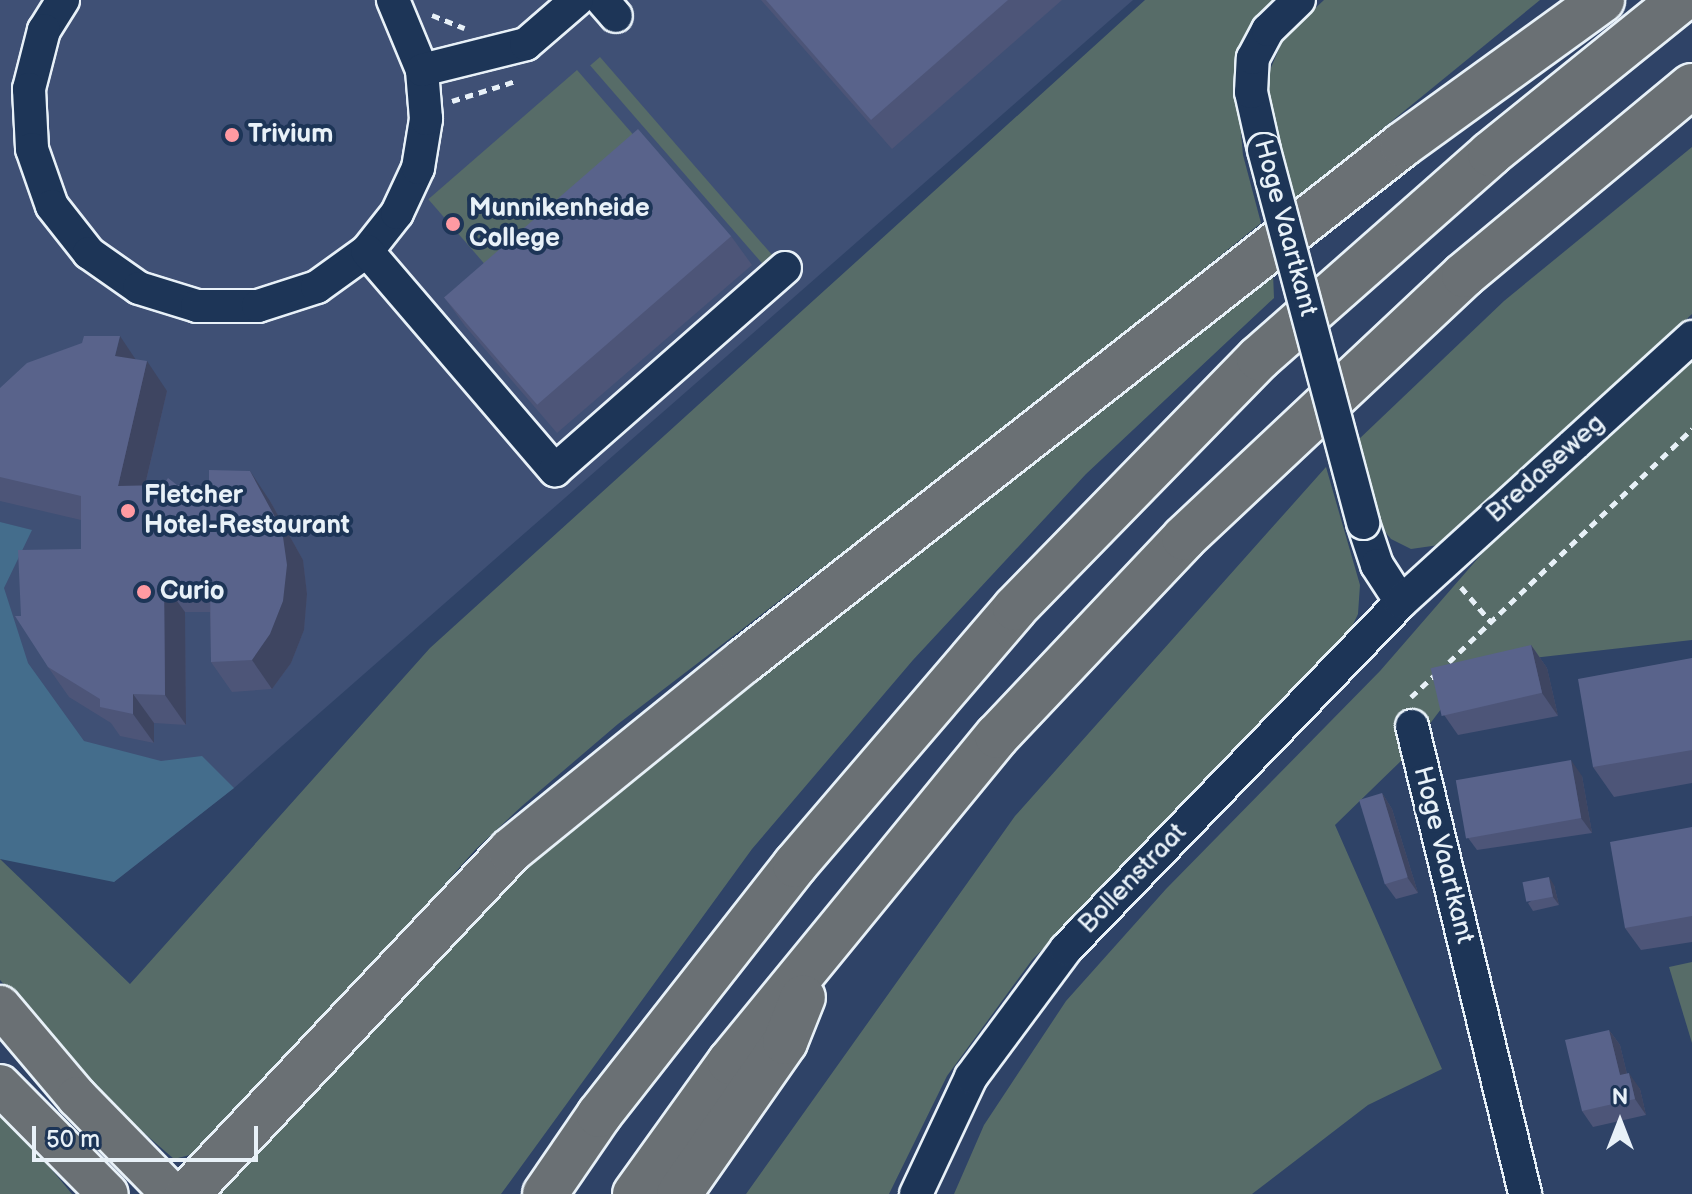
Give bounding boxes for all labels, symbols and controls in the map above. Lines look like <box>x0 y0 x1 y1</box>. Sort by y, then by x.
place label: Trivium <box>248 119 333 151</box>
marker: Trivium <box>223 126 241 144</box>
street label: Hoge Vaartkant <box>1246 136 1324 320</box>
place label: Munnikenheide College <box>469 193 650 254</box>
marker: Munnikenheide College <box>444 215 462 233</box>
street label: Bredaseweg <box>1481 408 1611 530</box>
place label: Fletcher Hotel-Restaurant <box>144 480 350 542</box>
marker: Fletcher Hotel-Restaurant <box>119 502 137 520</box>
place label: Curio <box>160 576 225 608</box>
marker: Curio <box>135 583 153 601</box>
street label: Hoge Vaartkant <box>1406 763 1480 947</box>
street label: Bollenstraat <box>1073 817 1193 941</box>
north arrow <box>1580 1082 1660 1162</box>
text: N <box>1612 1084 1628 1111</box>
scale bar <box>36 1110 262 1160</box>
text: 50 m <box>46 1125 100 1154</box>

